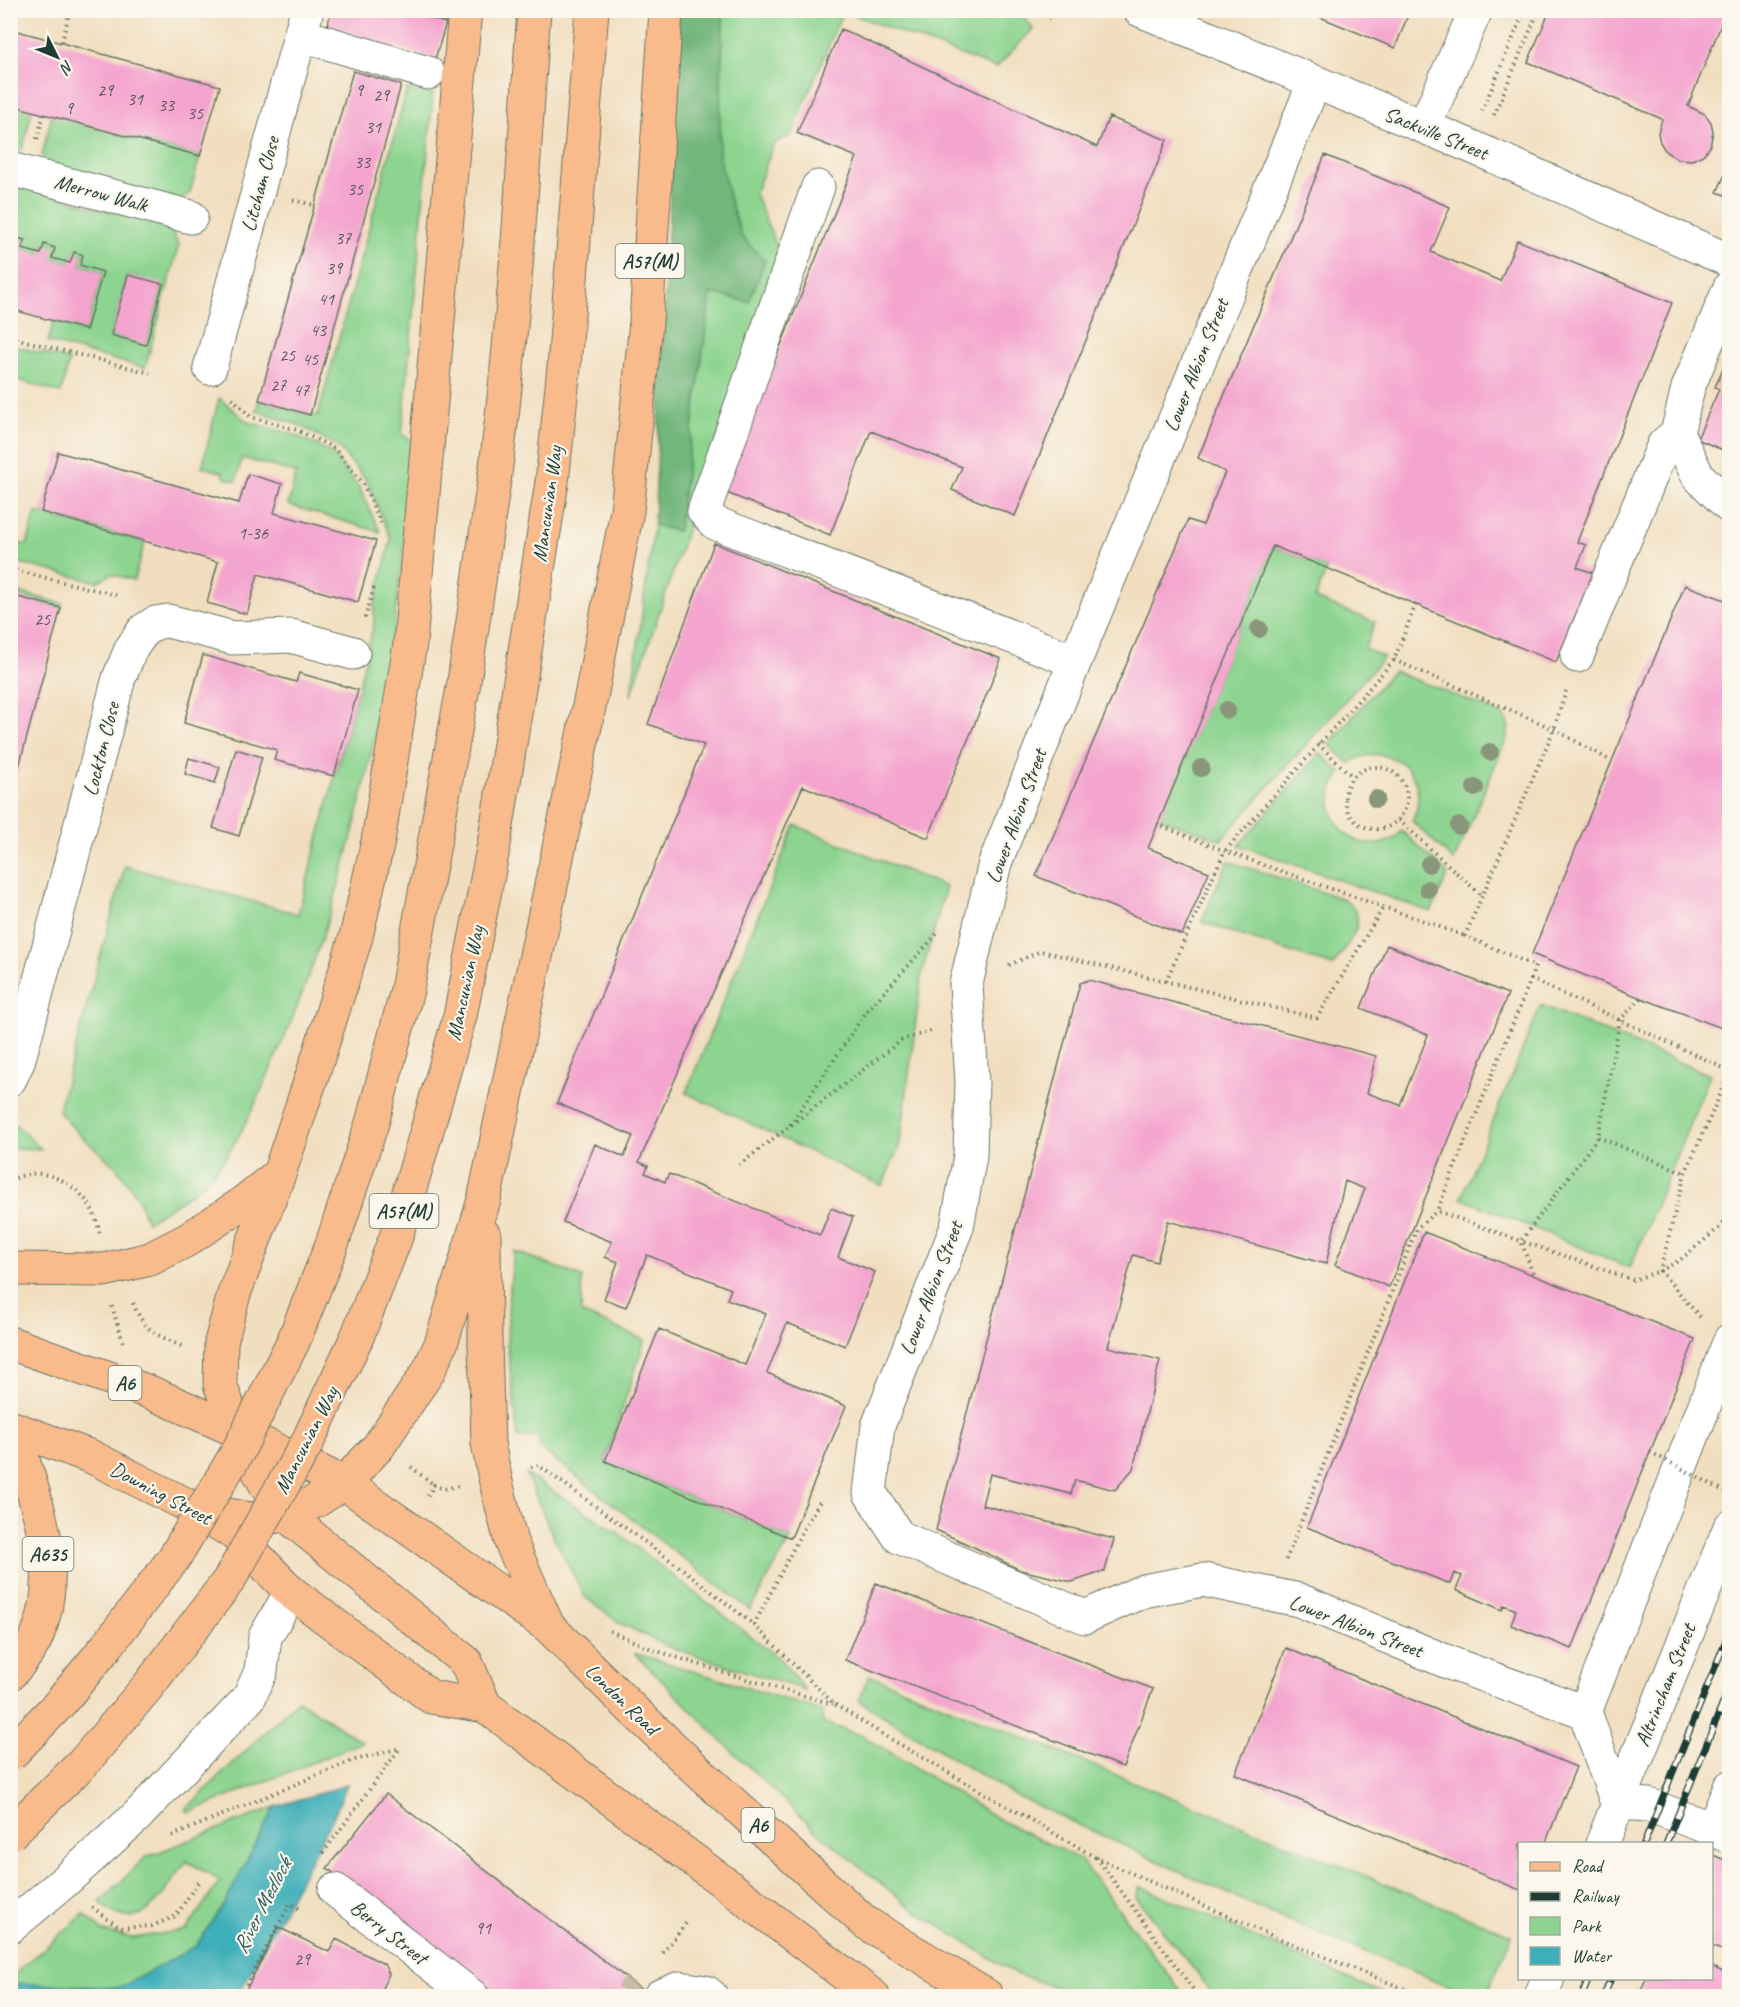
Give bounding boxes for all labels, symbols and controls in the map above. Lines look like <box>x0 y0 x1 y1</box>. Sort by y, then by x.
north arrow <box>27 27 87 87</box>
text: N <box>54 56 78 79</box>
house number: 29 <box>97 79 115 101</box>
house number: 9 <box>355 79 365 101</box>
house number: 29 <box>373 84 391 106</box>
house number: 31 <box>127 88 144 110</box>
house number: 33 <box>158 94 176 116</box>
house number: 9 <box>65 97 75 119</box>
street label: Sackville Street <box>1380 100 1494 166</box>
house number: 35 <box>187 102 204 124</box>
house number: 31 <box>365 116 382 138</box>
street label: Litcham Close <box>235 132 286 234</box>
house number: 33 <box>354 151 372 173</box>
street label: Merrow Walk <box>52 168 152 218</box>
house number: 35 <box>347 178 364 200</box>
house number: 37 <box>335 227 352 249</box>
road number: A57(M) <box>616 244 684 278</box>
house number: 39 <box>326 257 344 279</box>
house number: 41 <box>318 288 335 310</box>
street label: Lower Albion Street <box>1158 293 1235 435</box>
house number: 43 <box>310 319 328 341</box>
house number: 25 <box>279 344 296 366</box>
house number: 45 <box>302 348 319 370</box>
house number: 27 <box>270 374 287 396</box>
house number: 47 <box>293 379 310 401</box>
street label: Mancunian Way <box>526 443 568 564</box>
house number: 1-36 <box>238 522 269 544</box>
house number: 25 <box>34 608 51 630</box>
street label: Lockton Close <box>77 698 126 798</box>
street label: Lower Albion Street <box>980 743 1053 887</box>
street label: Mancunian Way <box>440 921 490 1043</box>
road number: A57(M) <box>370 1194 438 1228</box>
street label: Lower Albion Street <box>894 1216 969 1358</box>
road number: A6 <box>108 1366 142 1400</box>
street label: Mancunian Way <box>268 1380 345 1498</box>
street label: Downing Street <box>106 1455 218 1532</box>
road number: A635 <box>22 1537 74 1571</box>
street label: Lower Albion Street <box>1286 1589 1428 1664</box>
street label: Altrincham Street <box>1629 1618 1702 1750</box>
street label: London Road <box>580 1658 667 1743</box>
road number: A6 <box>742 1808 774 1842</box>
legend <box>1518 1842 1713 1980</box>
water label: River Medlock <box>226 1850 300 1958</box>
text: Road <box>1572 1855 1605 1877</box>
text: Railway <box>1572 1885 1620 1907</box>
street label: Berry Street <box>345 1894 435 1972</box>
text: Park <box>1572 1915 1602 1937</box>
house number: 91 <box>475 1917 492 1939</box>
text: Water <box>1572 1945 1613 1967</box>
house number: 29 <box>294 1948 312 1970</box>

